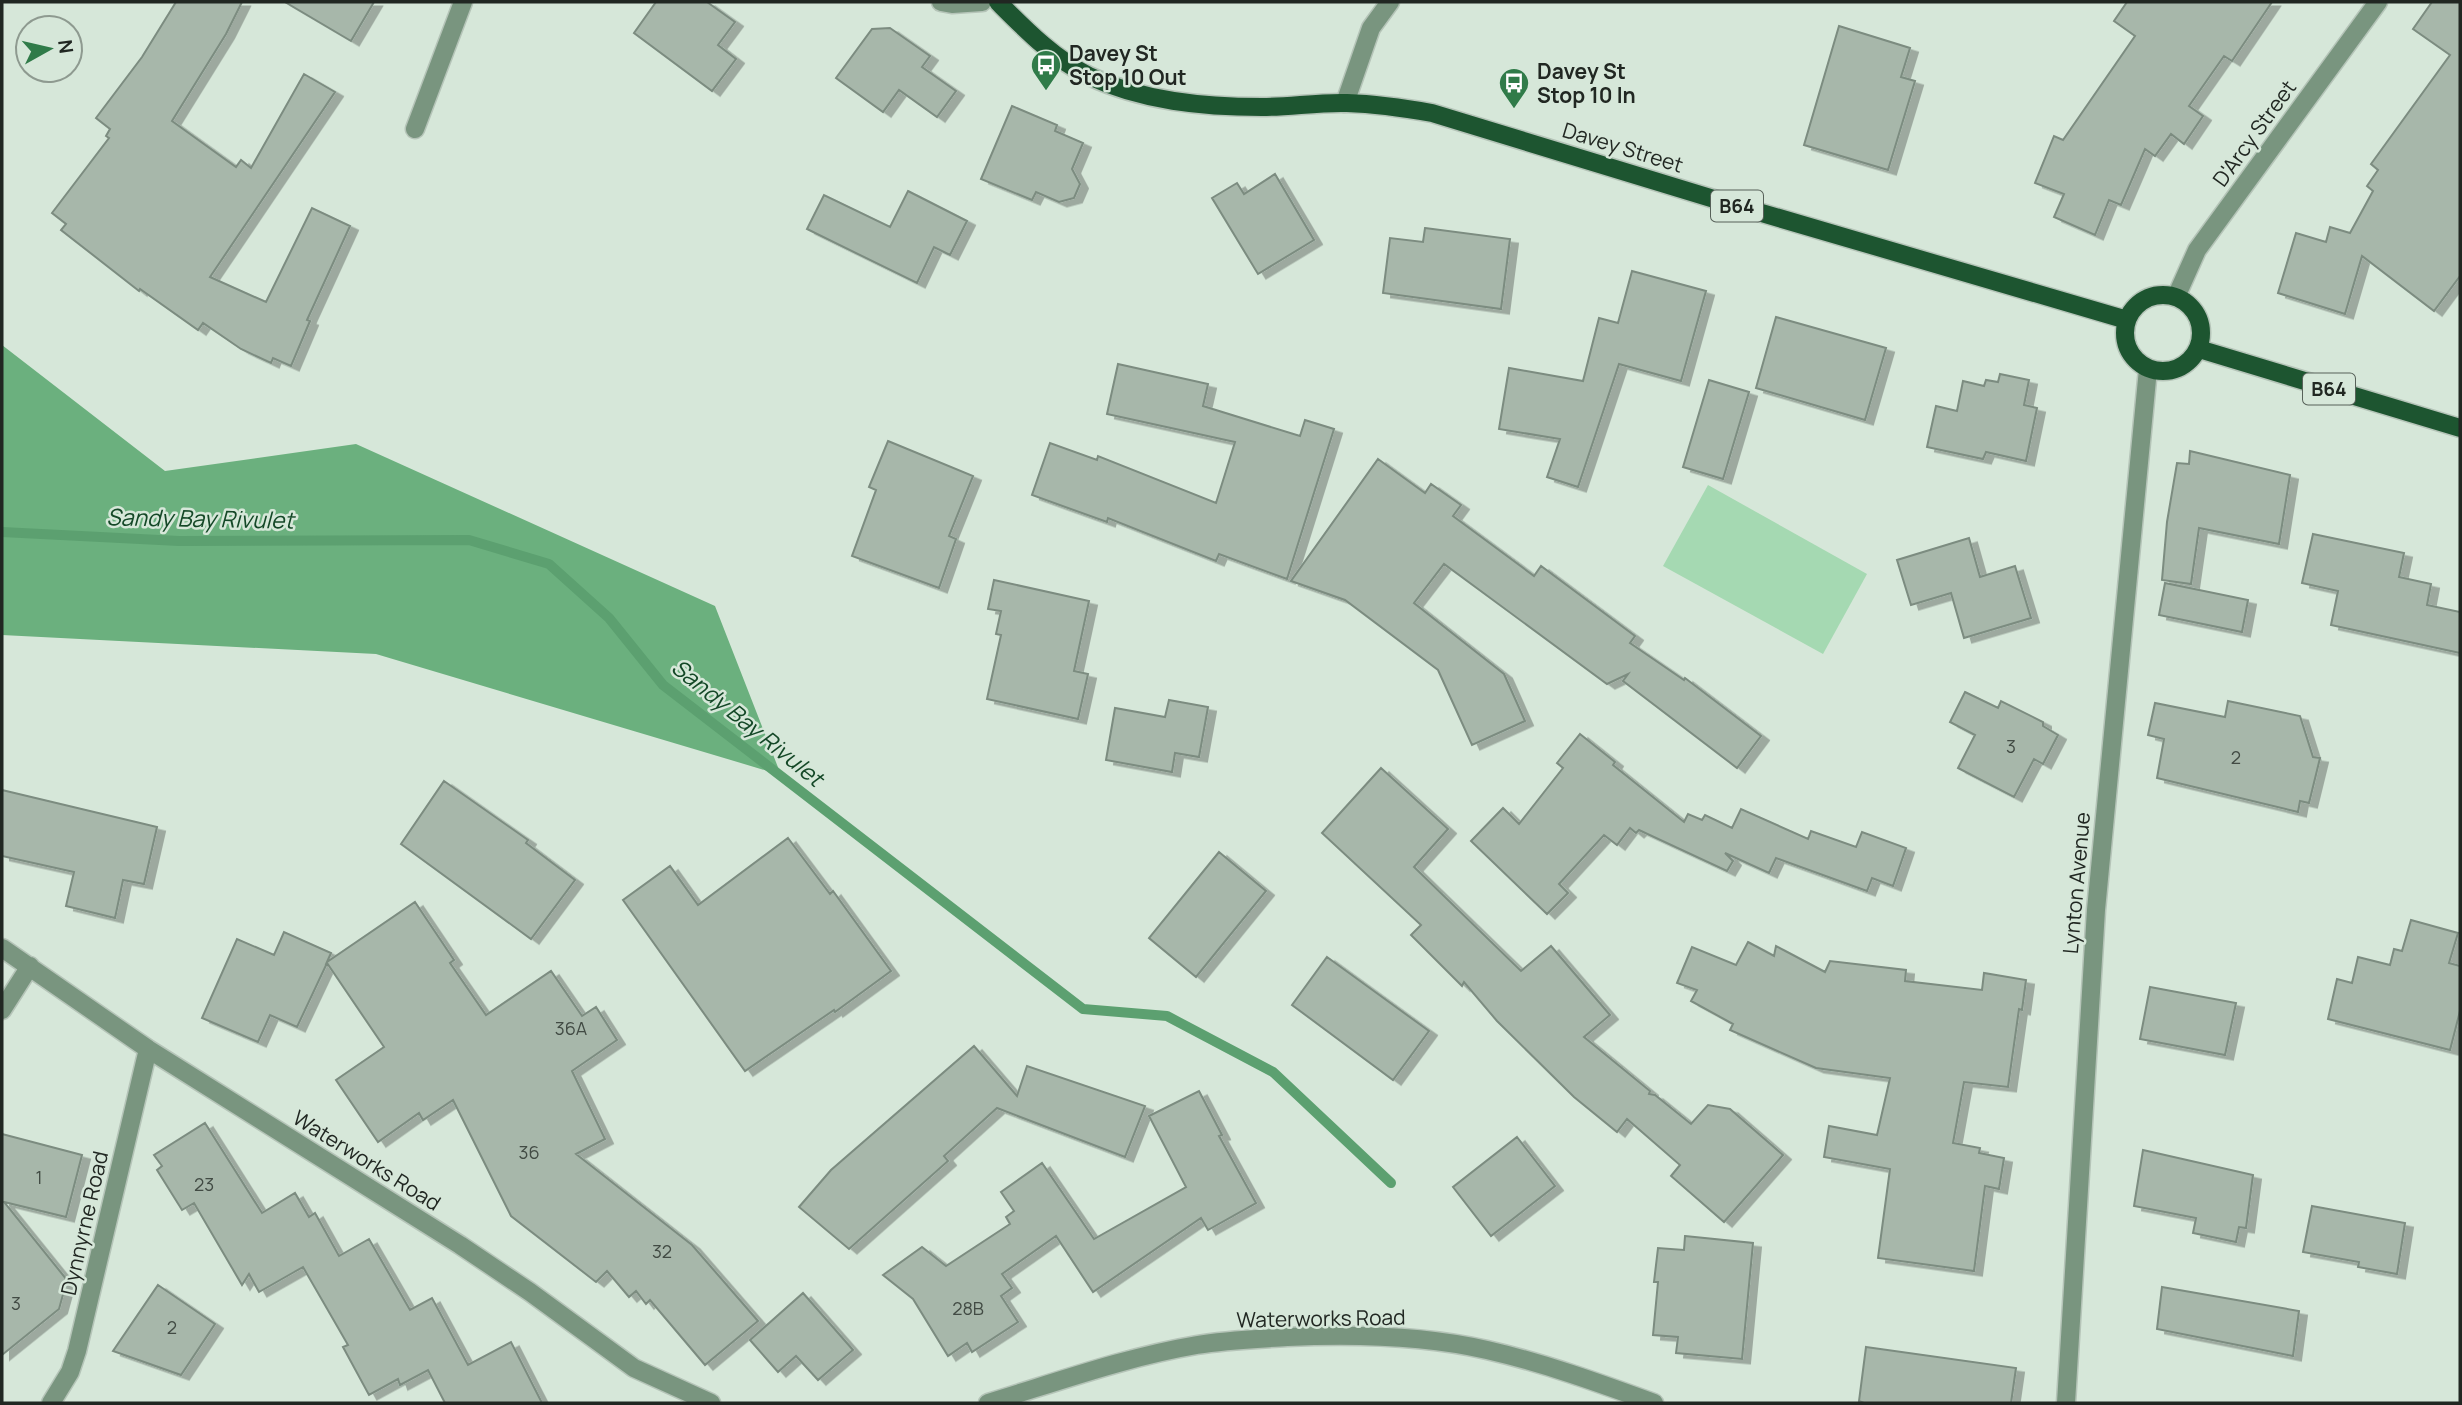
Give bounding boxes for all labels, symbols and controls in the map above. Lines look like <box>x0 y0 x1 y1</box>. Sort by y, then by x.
north arrow <box>14 14 84 84</box>
text: N <box>52 38 80 55</box>
place label: Davey St Stop 10 Out <box>1069 39 1187 91</box>
bus stop icon: Davey St Stop 10 Out <box>1029 48 1063 92</box>
place label: Davey St Stop 10 In <box>1537 57 1636 109</box>
bus stop icon: Davey St Stop 10 In <box>1497 66 1531 110</box>
street label: D'Arcy Street <box>2206 74 2302 192</box>
street label: Davey Street <box>1559 115 1687 179</box>
road number: B64 <box>1711 190 1763 222</box>
road number: B64 <box>2303 374 2355 404</box>
water label: Sandy Bay Rivulet <box>106 500 297 536</box>
water label: Sandy Bay Rivulet <box>665 651 833 795</box>
house number: 3 <box>2006 734 2016 758</box>
house number: 2 <box>2231 745 2241 769</box>
street label: Lynton Avenue <box>2056 811 2096 955</box>
house number: 36A <box>555 1016 588 1040</box>
street label: Waterworks Road <box>288 1103 446 1217</box>
house number: 36 <box>518 1140 540 1164</box>
street label: Dynnyrne Road <box>54 1148 114 1298</box>
house number: 1 <box>35 1165 43 1189</box>
house number: 23 <box>194 1172 214 1196</box>
house number: 32 <box>652 1239 672 1263</box>
house number: 3 <box>11 1291 21 1315</box>
house number: 28B <box>952 1296 984 1320</box>
street label: Waterworks Road <box>1236 1303 1406 1333</box>
house number: 2 <box>167 1315 177 1339</box>

